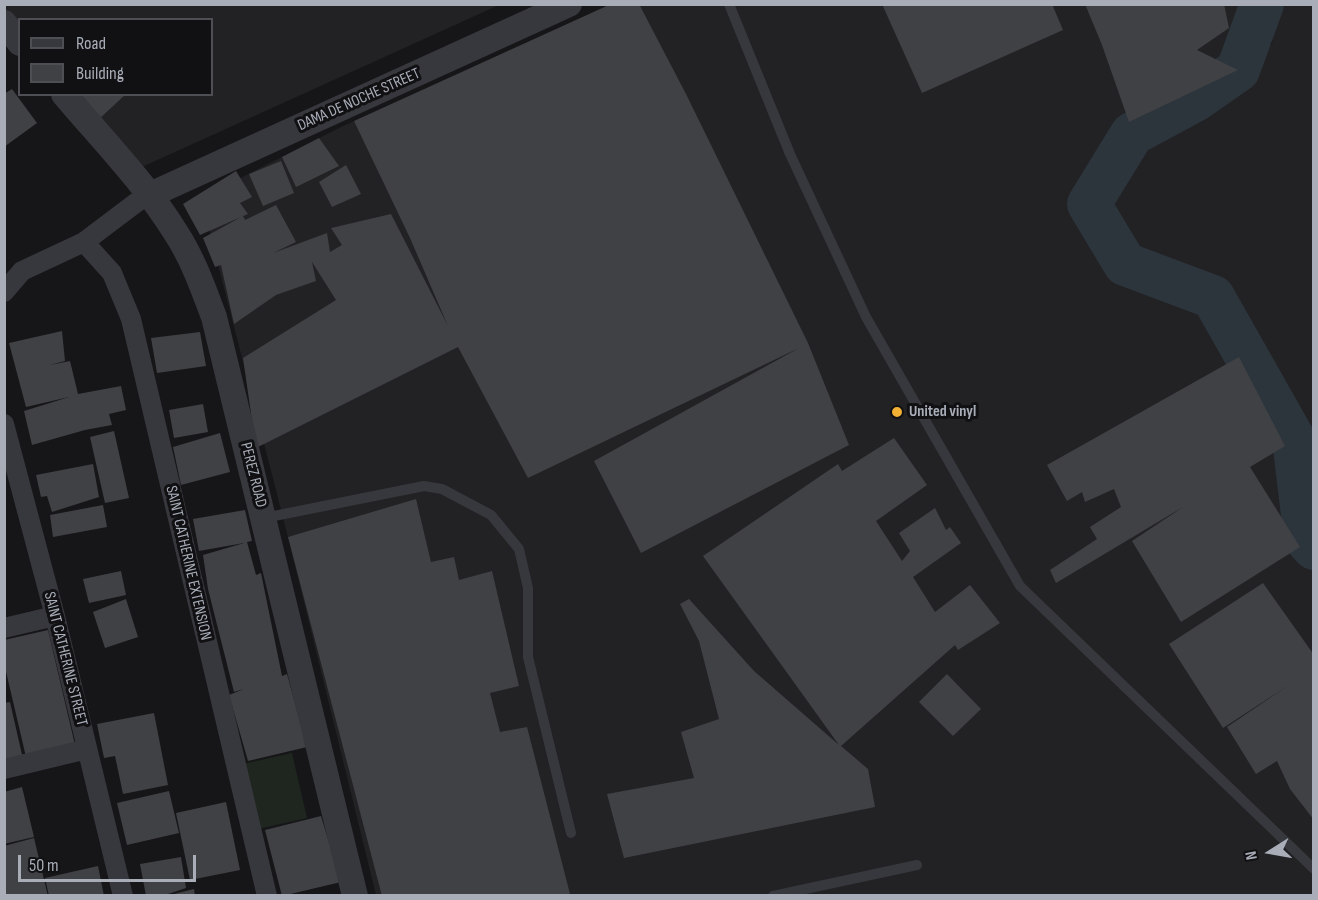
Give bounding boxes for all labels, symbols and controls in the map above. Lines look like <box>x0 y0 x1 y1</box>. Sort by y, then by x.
legend <box>18 18 213 96</box>
text: Road <box>76 33 106 54</box>
text: Building <box>76 63 124 84</box>
street label: DAMA DE NOCHE STREET <box>295 64 423 136</box>
place label: United vinyl <box>909 402 976 422</box>
marker: United vinyl <box>890 405 904 419</box>
street label: PEREZ ROAD <box>236 441 270 509</box>
street label: SAINT CATHERINE EXTENSION <box>161 484 215 642</box>
street label: SAINT CATHERINE STREET <box>39 590 91 728</box>
north arrow <box>1240 822 1300 882</box>
scale bar <box>21 843 200 881</box>
text: N <box>1242 850 1262 862</box>
text: 50 m <box>29 855 59 876</box>

